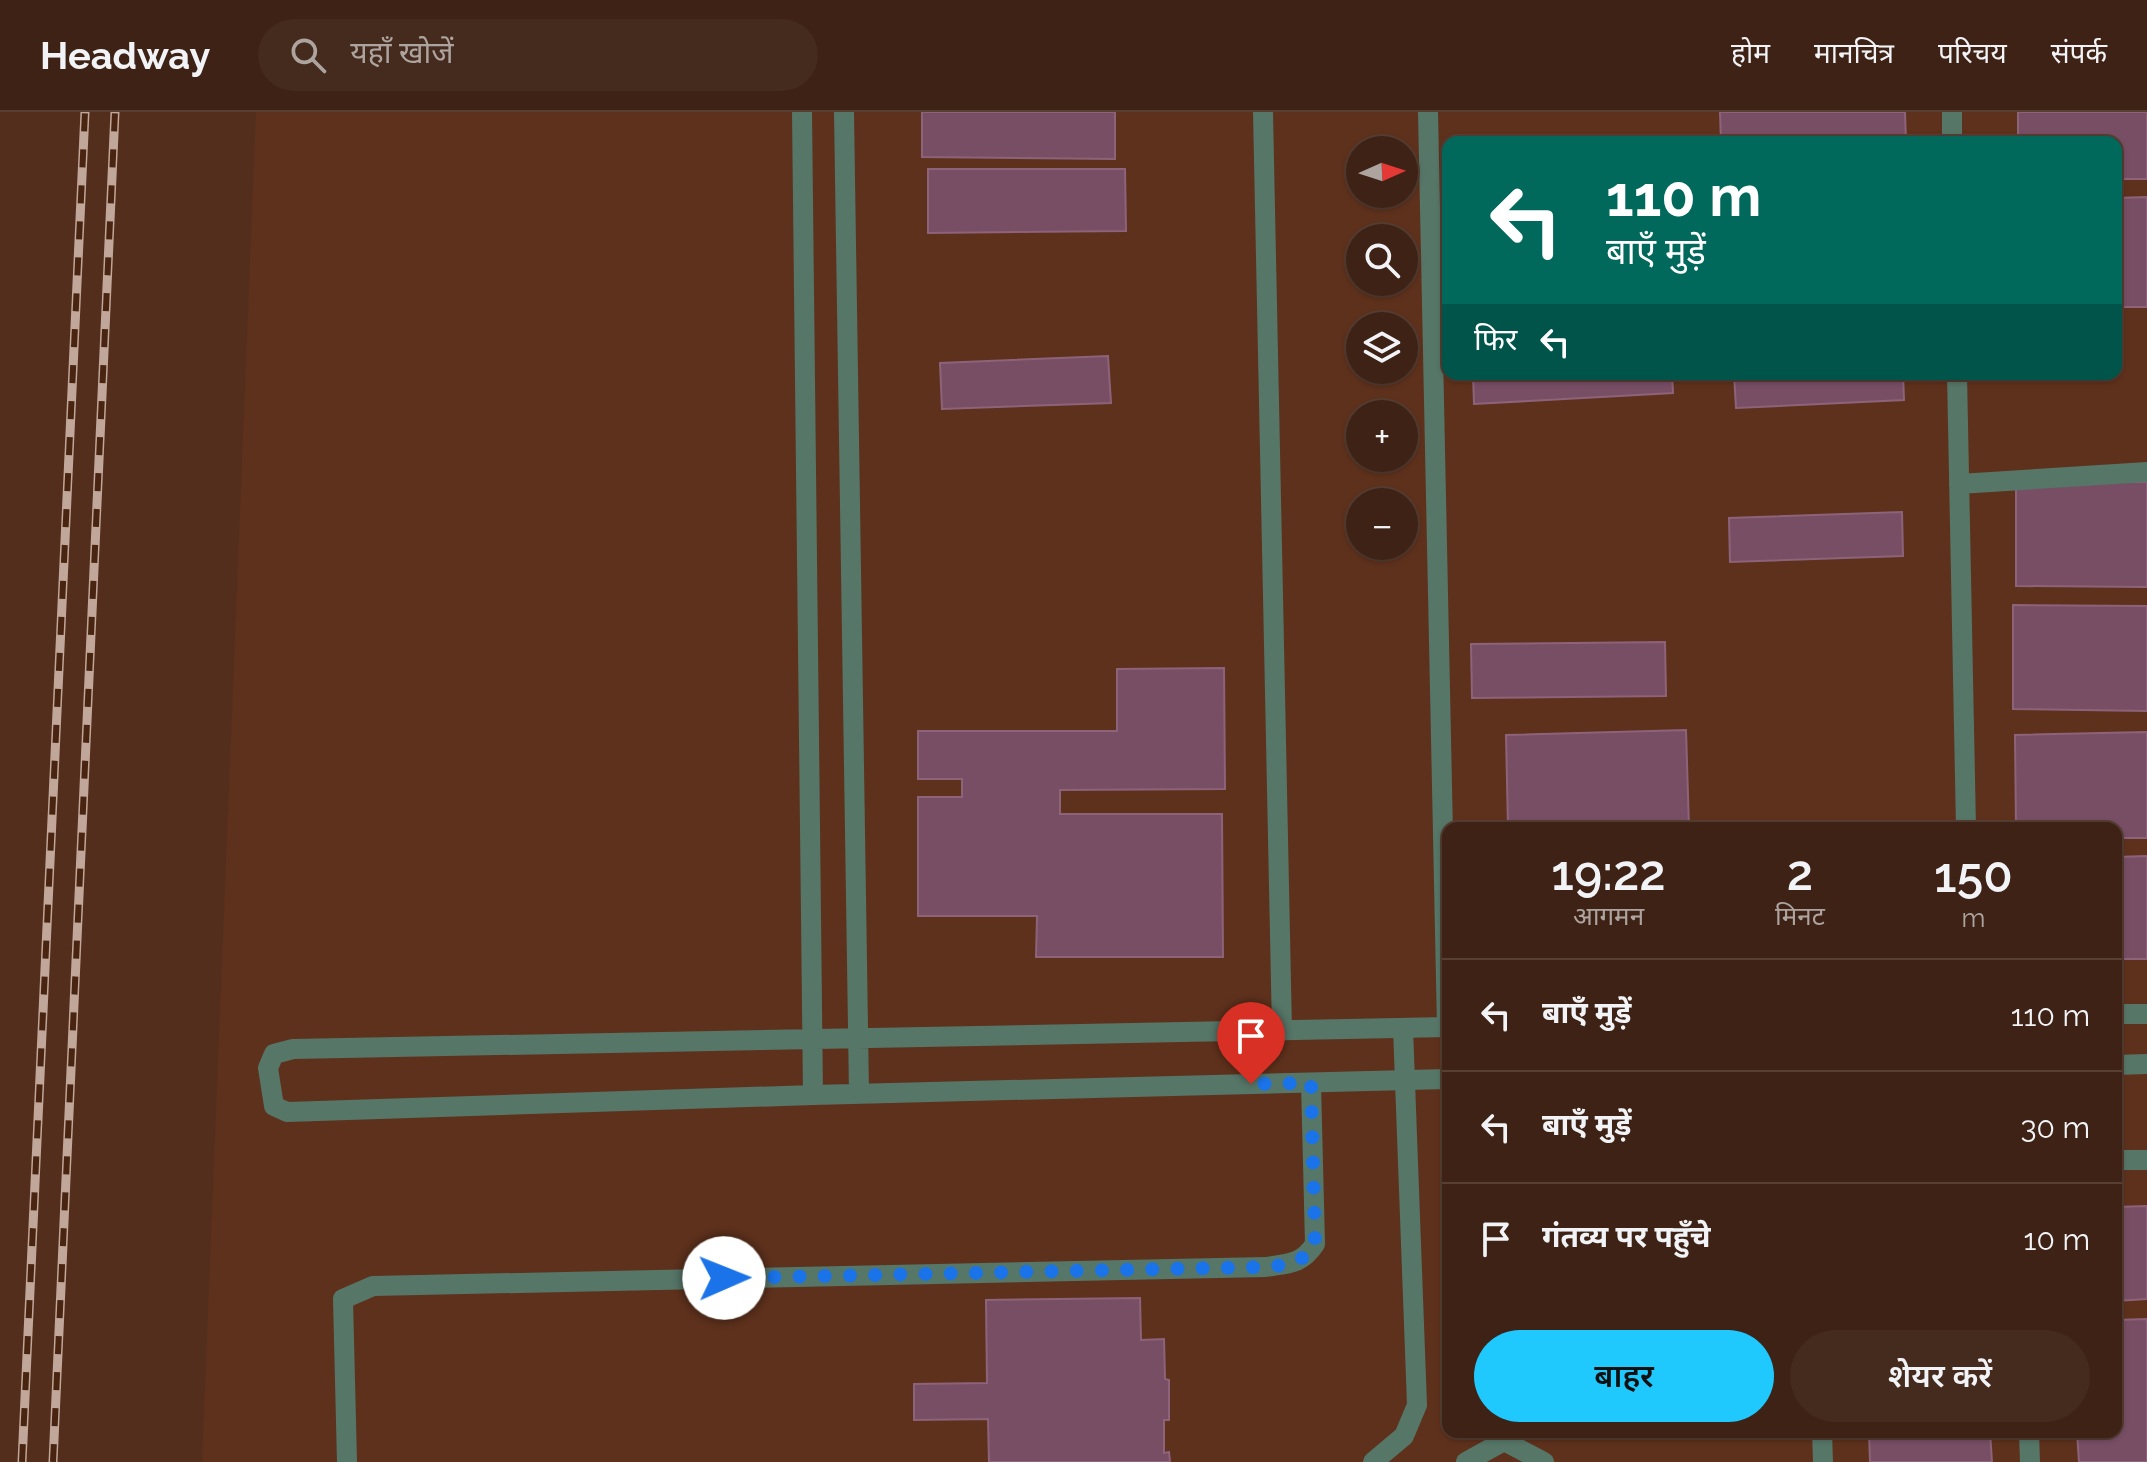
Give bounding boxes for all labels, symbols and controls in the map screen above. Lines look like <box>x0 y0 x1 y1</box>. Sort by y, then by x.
search box <box>258 19 818 91</box>
text: Headway <box>40 33 210 78</box>
icon: search <box>286 33 330 77</box>
text: यहाँ खोजें <box>350 35 454 70</box>
text: होम <box>1731 37 1770 70</box>
text: मानचित्र <box>1814 37 1894 70</box>
text: परिचय <box>1938 37 2007 70</box>
text: संपर्क <box>2051 37 2107 70</box>
north arrow <box>1346 136 1418 208</box>
map controls <box>1346 136 1418 560</box>
text: 110 m <box>1606 163 1761 229</box>
icon: left <box>1474 168 1578 272</box>
button: search <box>1346 224 1418 296</box>
text: बाएँ मुड़ें <box>1606 230 1706 272</box>
button: layers <box>1346 312 1418 384</box>
icon: left <box>1533 320 1577 364</box>
text: फिर <box>1474 322 1517 357</box>
button: + <box>1346 400 1418 472</box>
button: − <box>1346 488 1418 560</box>
text: 19:22 <box>1551 845 1666 901</box>
text: 2 <box>1787 845 1813 901</box>
text: 150 <box>1934 847 2013 903</box>
text: आगमन <box>1573 901 1644 931</box>
text: मिनट <box>1775 901 1825 931</box>
text: m <box>1961 903 1985 933</box>
icon: left <box>1474 993 1518 1037</box>
text: बाएँ मुड़ें <box>1542 995 1631 1030</box>
text: 110 m <box>2011 998 2090 1033</box>
pin <box>1217 1002 1285 1084</box>
icon: arrive <box>1229 1014 1273 1058</box>
icon: left <box>1474 1105 1518 1149</box>
text: बाएँ मुड़ें <box>1542 1107 1631 1142</box>
text: 30 m <box>2020 1110 2090 1145</box>
icon: arrive <box>1474 1217 1518 1261</box>
text: गंतव्य पर पहुँचे <box>1542 1219 1711 1254</box>
text: 10 m <box>2024 1222 2090 1257</box>
position arrow <box>682 1236 766 1320</box>
button: बाहर <box>1474 1330 1774 1422</box>
button: शेयर करें <box>1790 1330 2090 1422</box>

